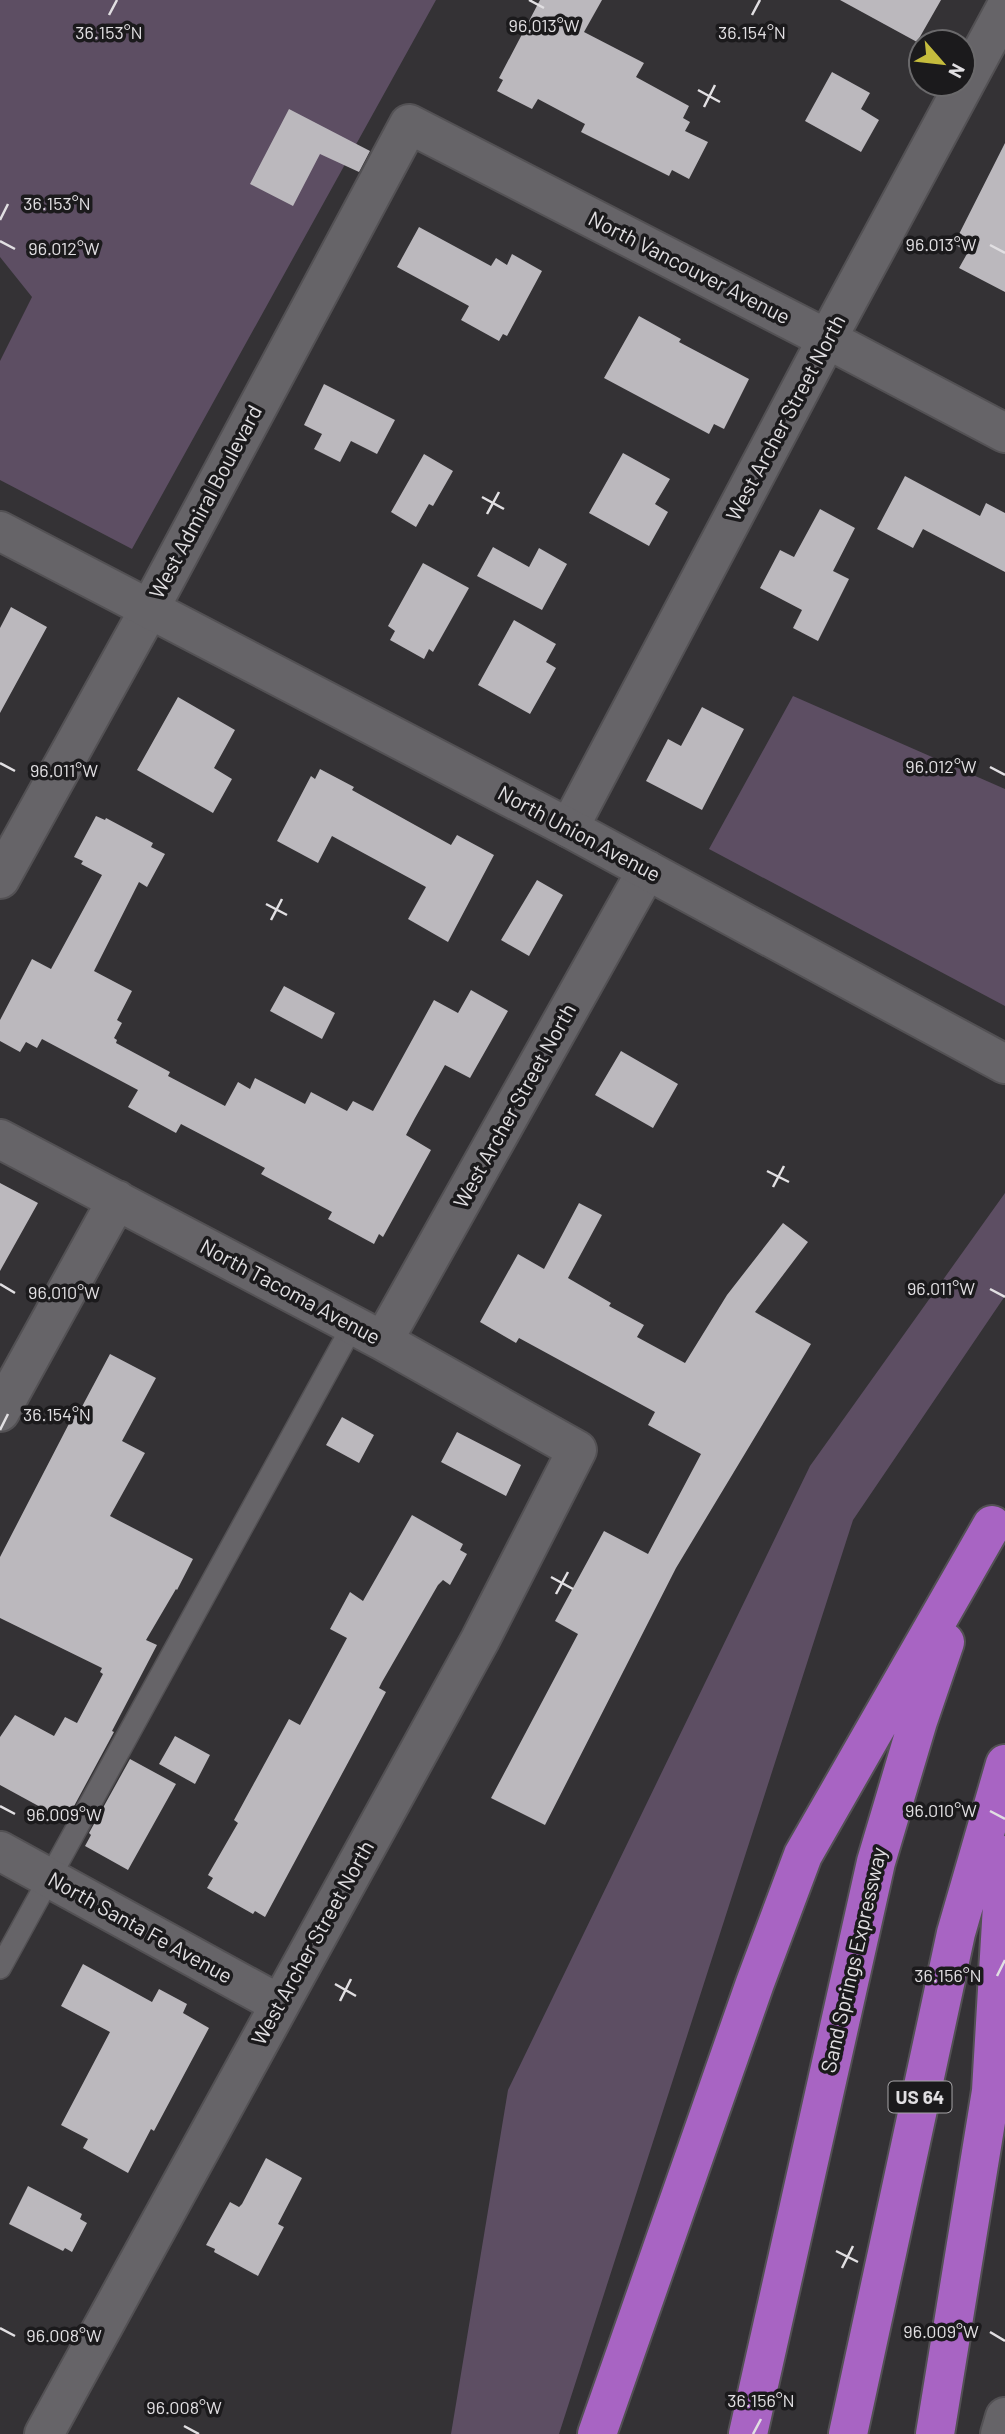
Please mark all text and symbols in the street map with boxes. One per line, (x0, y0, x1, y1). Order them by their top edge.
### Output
text: 96.013°W (509, 14, 580, 36)
text: 36.153°N (75, 21, 143, 43)
text: 36.154°N (718, 21, 786, 43)
north arrow (907, 28, 977, 98)
text: N (944, 60, 971, 82)
text: 36.153°N (23, 192, 91, 214)
street label: North Vancouver Avenue (585, 205, 795, 328)
text: 96.013°W (906, 233, 977, 255)
text: 96.012°W (28, 237, 100, 259)
street label: West Archer Street North (720, 310, 850, 525)
street label: West Admiral Boulevard (143, 400, 266, 602)
text: 96.012°W (905, 755, 977, 777)
text: 96.011°W (30, 759, 98, 781)
street label: North Union Avenue (494, 779, 665, 886)
street label: West Archer Street North (447, 999, 580, 1212)
street label: North Tacoma Avenue (196, 1233, 385, 1349)
text: 96.011°W (907, 1277, 975, 1299)
text: 96.010°W (28, 1281, 100, 1303)
text: 36.154°N (23, 1403, 91, 1425)
text: 96.010°W (905, 1799, 977, 1821)
text: 96.009°W (26, 1803, 102, 1825)
street label: West Archer Street North (245, 1836, 378, 2049)
street label: Sand Springs Expressway (814, 1844, 891, 2075)
street label: North Santa Fe Avenue (44, 1866, 237, 1988)
text: 36.156°N (914, 1964, 982, 1986)
road number: US 64 (888, 2082, 951, 2112)
text: 96.009°W (903, 2320, 979, 2342)
text: 96.008°W (26, 2324, 102, 2346)
text: 36.156°N (727, 2389, 795, 2411)
text: 96.008°W (146, 2396, 222, 2418)

